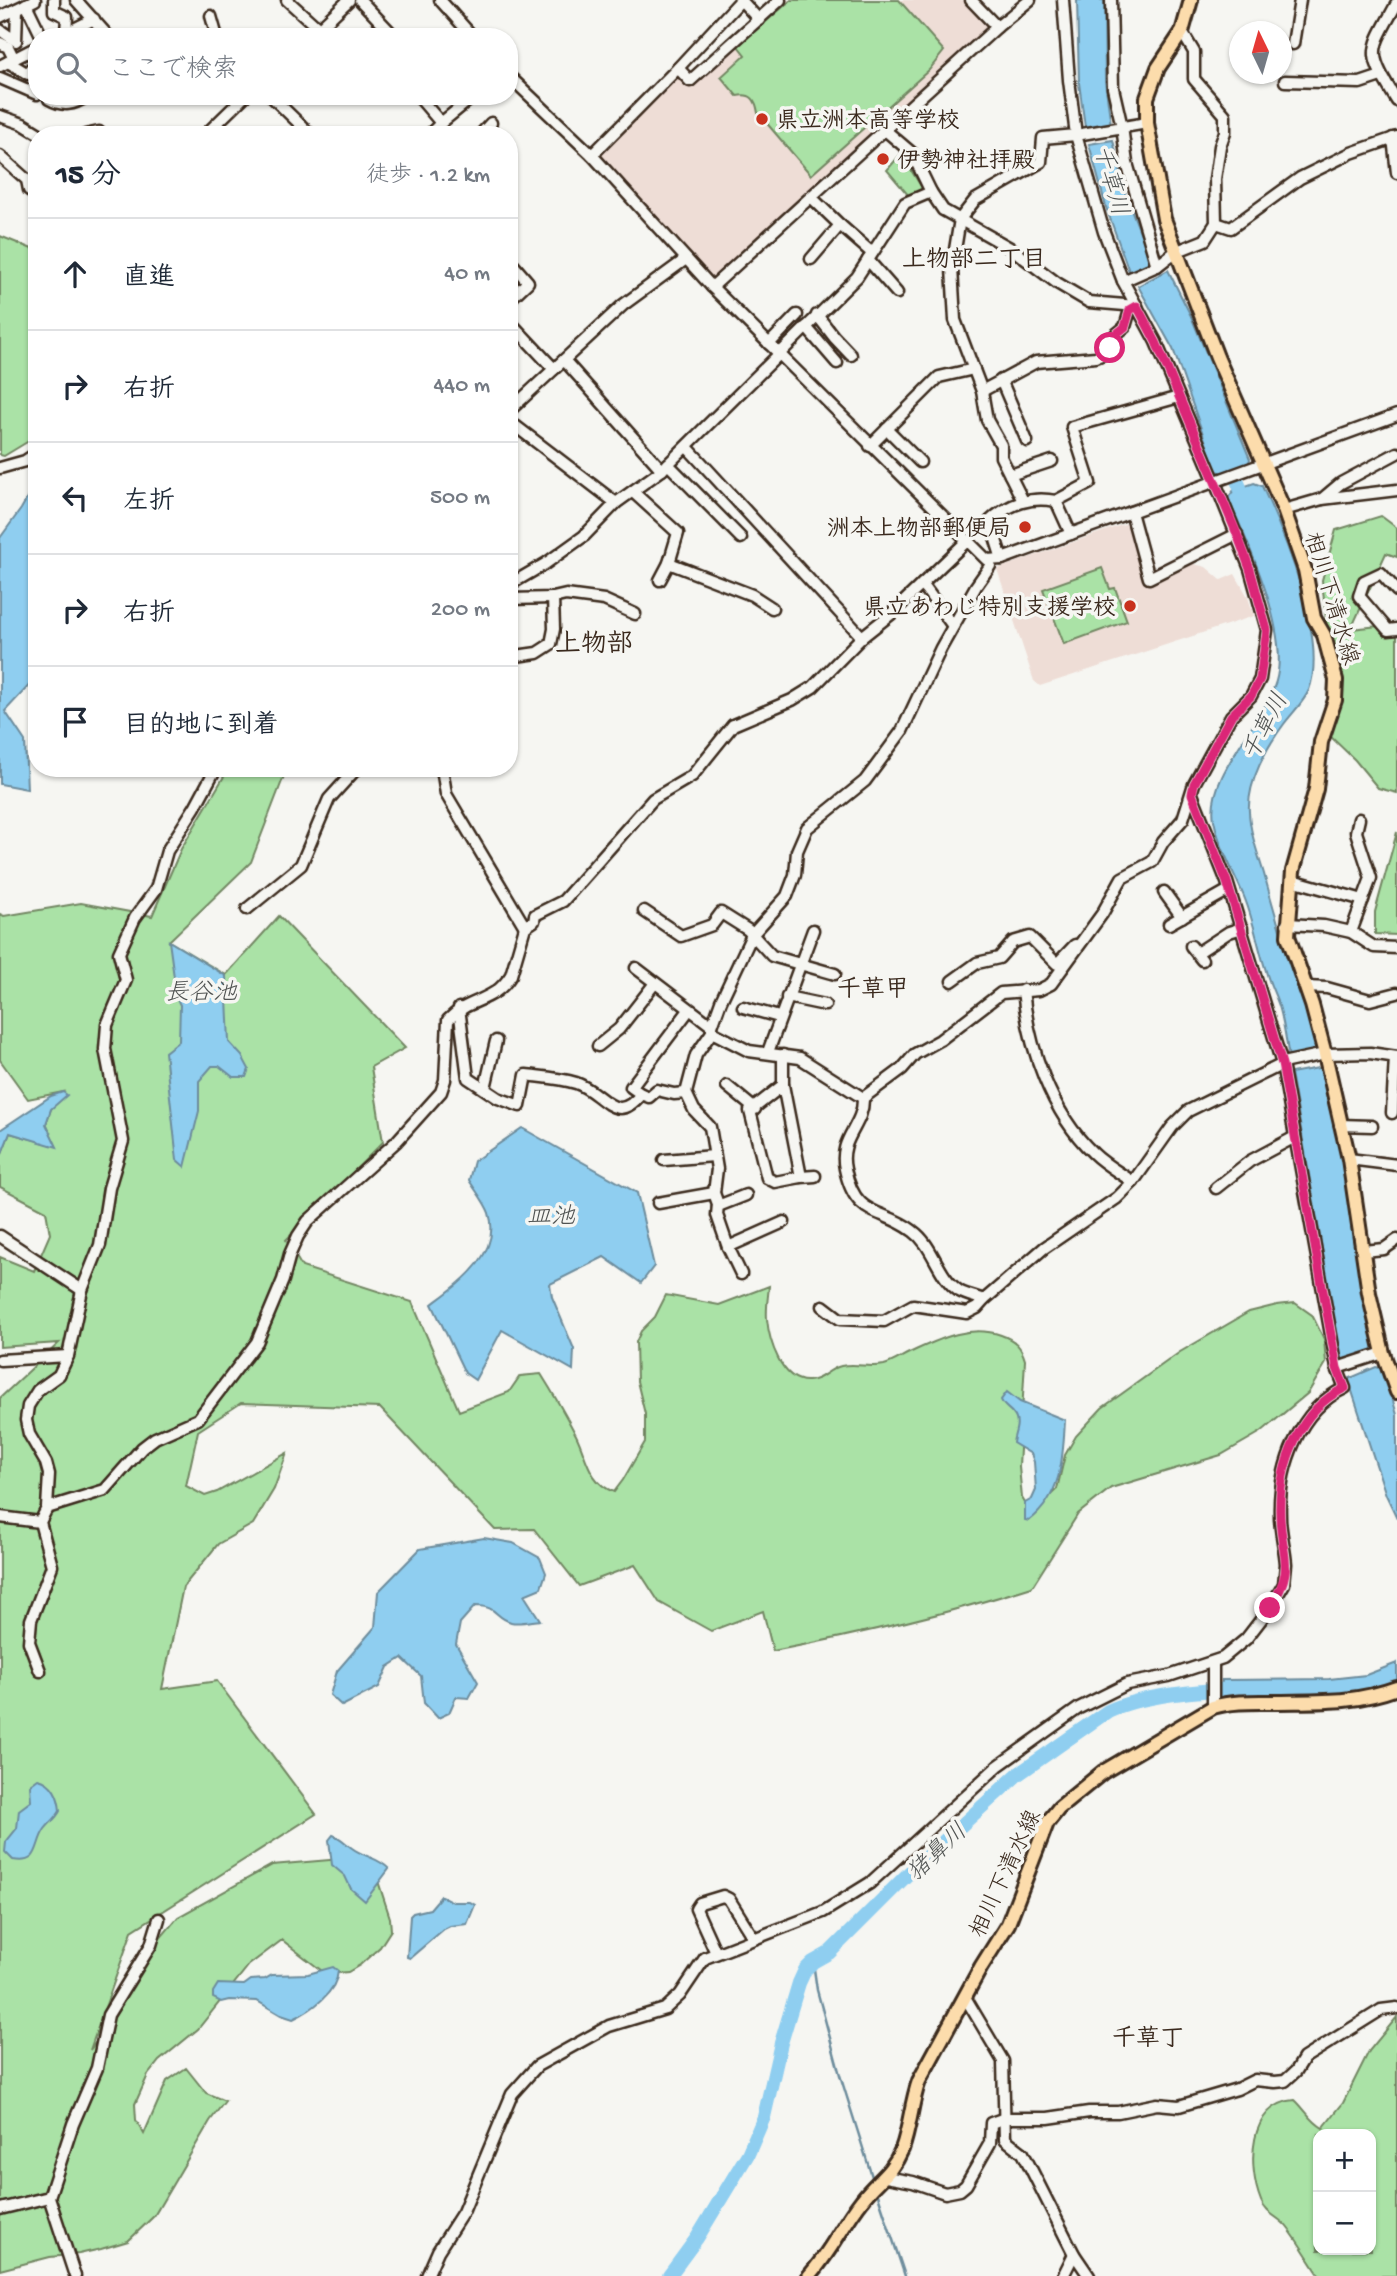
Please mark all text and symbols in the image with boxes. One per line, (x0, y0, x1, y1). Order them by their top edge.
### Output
north arrow (1229, 21, 1292, 84)
search box (28, 28, 518, 105)
icon: search (52, 48, 90, 86)
text: ここで検索 (108, 56, 238, 87)
place label: 県立洲本高等学校 (776, 107, 960, 136)
marker: 県立洲本高等学校 (754, 111, 770, 127)
water label: 千草川 (1085, 142, 1133, 220)
place label: 伊勢神社拝殿 (897, 148, 1035, 176)
marker: 伊勢神社拝殿 (875, 151, 891, 167)
text: 15 分 (56, 160, 121, 195)
text: 徒歩 · 1.2 km (366, 163, 490, 190)
district label: 上物部二丁目 (902, 247, 1046, 276)
icon: ahead (56, 255, 94, 293)
text: 40 m (444, 261, 490, 288)
text: 直進 (123, 264, 175, 295)
route start (1094, 332, 1125, 363)
icon: right (56, 367, 94, 405)
text: 440 m (433, 373, 490, 400)
text: 右折 (123, 376, 175, 407)
icon: left (56, 479, 94, 517)
text: 500 m (430, 485, 490, 512)
text: 左折 (123, 488, 175, 519)
place label: 洲本上物部郵便局 (827, 515, 1011, 544)
marker: 洲本上物部郵便局 (1017, 519, 1033, 535)
street label: 相川下清水線 (1297, 529, 1364, 669)
icon: right (56, 591, 94, 629)
place label: 県立あわじ特別支援学校 (863, 594, 1116, 623)
text: 200 m (431, 597, 490, 624)
marker: 県立あわじ特別支援学校 (1122, 598, 1138, 614)
text: 右折 (123, 600, 175, 631)
district label: 上物部 (555, 630, 633, 662)
water label: 千草川 (1237, 688, 1296, 766)
icon: arrive (56, 703, 94, 741)
text: 目的地に到着 (123, 712, 279, 743)
district label: 千草甲 (837, 976, 909, 1006)
water label: 長谷池 (165, 980, 238, 1009)
water label: 皿池 (527, 1204, 576, 1233)
route end (1254, 1592, 1285, 1623)
street label: 相川下清水線 (965, 1806, 1049, 1943)
water label: 猪鼻川 (901, 1818, 975, 1889)
district label: 千草丁 (1112, 2025, 1184, 2055)
map controls (1313, 2129, 1376, 2255)
button: + (1313, 2129, 1376, 2192)
button: − (1313, 2192, 1376, 2255)

